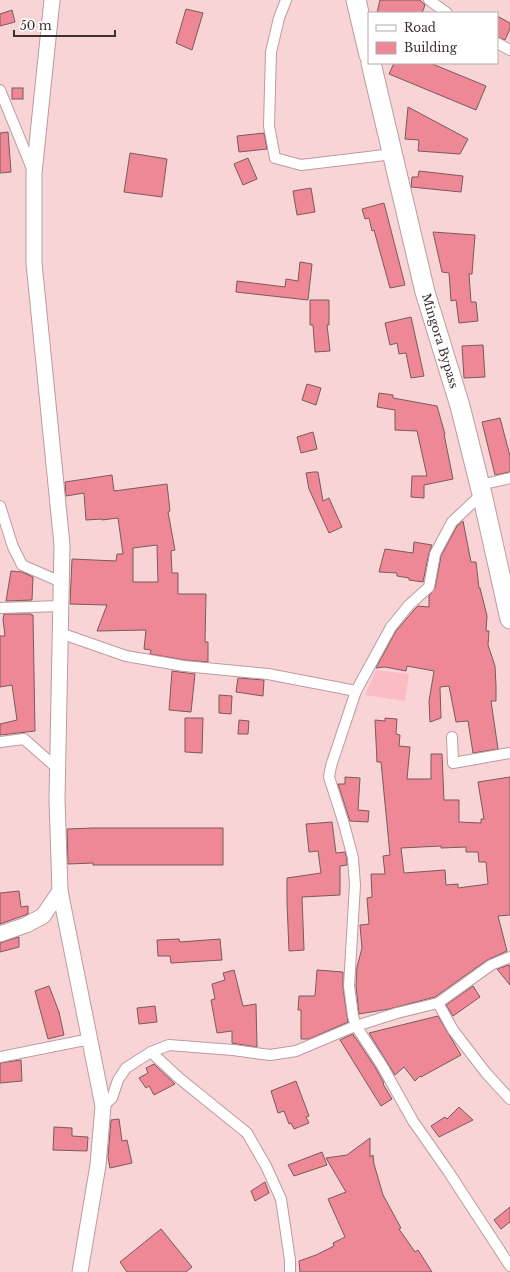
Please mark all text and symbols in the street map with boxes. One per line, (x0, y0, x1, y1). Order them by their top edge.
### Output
scale bar (14, 12, 115, 38)
legend (368, 12, 498, 64)
text: 50 m (20, 18, 52, 33)
text: Road (404, 20, 436, 35)
text: Building (404, 40, 458, 55)
street label: Mingora Bypass (419, 292, 462, 390)

